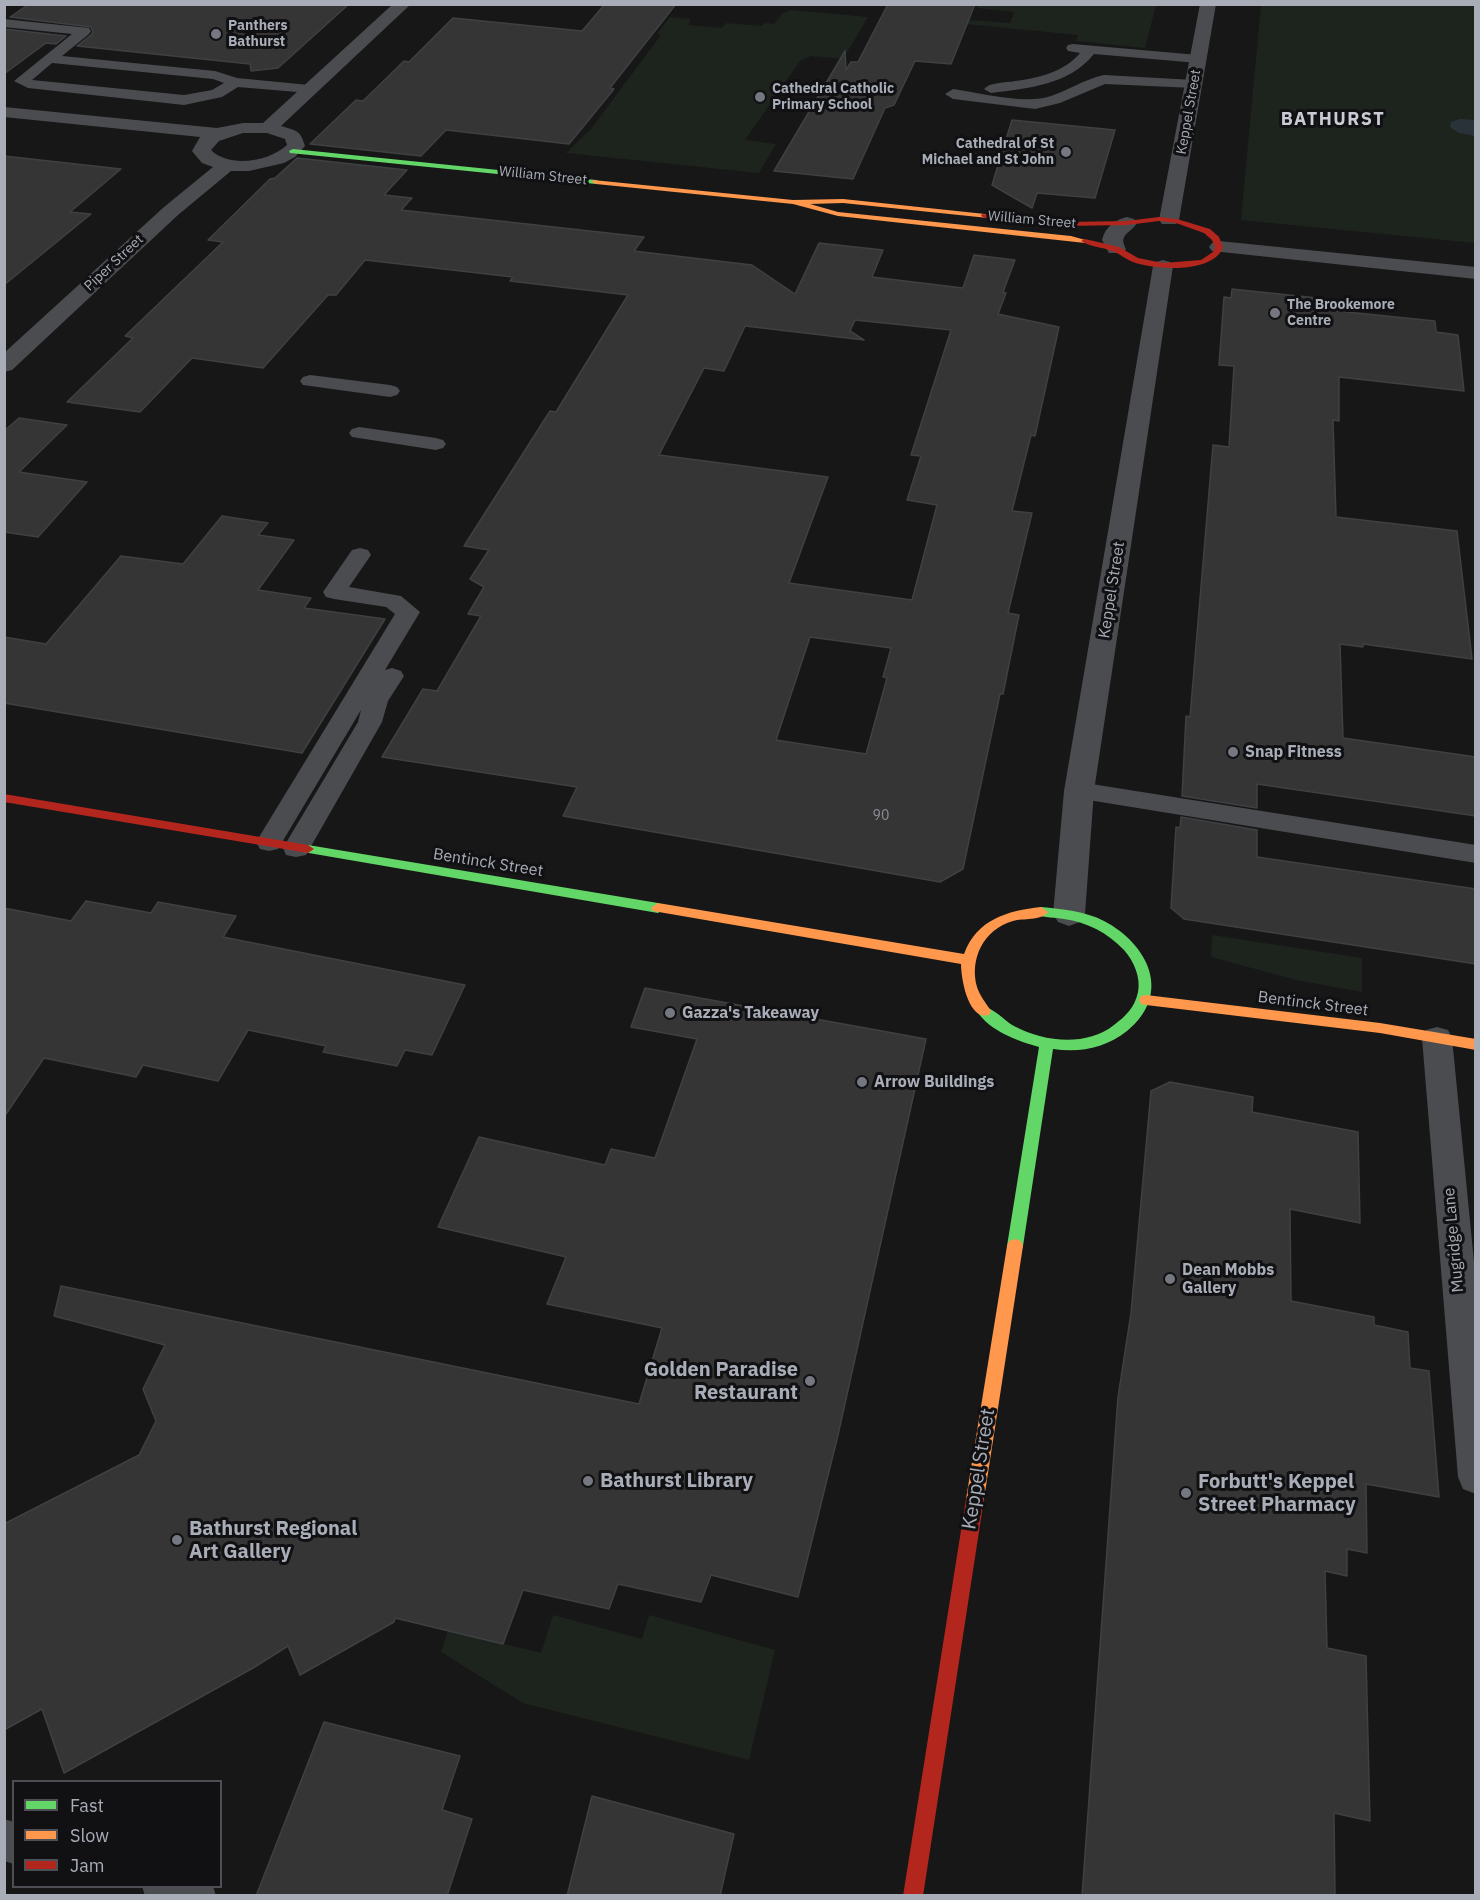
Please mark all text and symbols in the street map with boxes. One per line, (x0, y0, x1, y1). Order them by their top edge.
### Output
place label: Panthers Bathurst (228, 18, 288, 50)
marker: Panthers Bathurst (209, 27, 223, 41)
street label: Keppel Street (1173, 68, 1205, 156)
place label: Cathedral Catholic Primary School (772, 81, 894, 114)
marker: Cathedral Catholic Primary School (753, 90, 767, 104)
district label: BATHURST (1281, 109, 1385, 131)
place label: Cathedral of St Michael and St John (922, 136, 1054, 168)
marker: Cathedral of St Michael and St John (1059, 145, 1073, 159)
street label: William Street (498, 163, 588, 189)
street label: William Street (987, 208, 1077, 232)
street label: Piper Street (81, 231, 147, 295)
place label: The Brookemore Centre (1287, 297, 1395, 330)
marker: The Brookemore Centre (1268, 306, 1282, 320)
street label: Keppel Street (1095, 540, 1129, 640)
place label: Snap Fitness (1245, 742, 1342, 762)
marker: Snap Fitness (1226, 745, 1240, 759)
house number: 90 (873, 808, 889, 824)
street label: Bentinck Street (432, 845, 544, 881)
street label: Bentinck Street (1257, 988, 1369, 1020)
place label: Gazza's Takeaway (682, 1003, 819, 1023)
marker: Gazza's Takeaway (663, 1006, 677, 1020)
place label: Arrow Buildings (874, 1072, 994, 1092)
marker: Arrow Buildings (855, 1075, 869, 1089)
street label: Mugridge Lane (1440, 1187, 1468, 1293)
place label: Dean Mobbs Gallery (1182, 1260, 1274, 1298)
marker: Dean Mobbs Gallery (1163, 1272, 1177, 1286)
place label: Golden Paradise Restaurant (644, 1358, 798, 1405)
marker: Golden Paradise Restaurant (803, 1374, 817, 1388)
street label: Keppel Street (958, 1407, 1000, 1531)
place label: Bathurst Library (600, 1469, 753, 1493)
place label: Forbutt's Keppel Street Pharmacy (1198, 1470, 1356, 1517)
marker: Bathurst Library (581, 1474, 595, 1488)
marker: Forbutt's Keppel Street Pharmacy (1179, 1486, 1193, 1500)
place label: Bathurst Regional Art Gallery (189, 1517, 357, 1564)
marker: Bathurst Regional Art Gallery (170, 1533, 184, 1547)
legend (12, 1780, 222, 1888)
text: Fast (70, 1794, 104, 1817)
text: Slow (70, 1824, 109, 1847)
text: Jam (70, 1854, 105, 1877)

